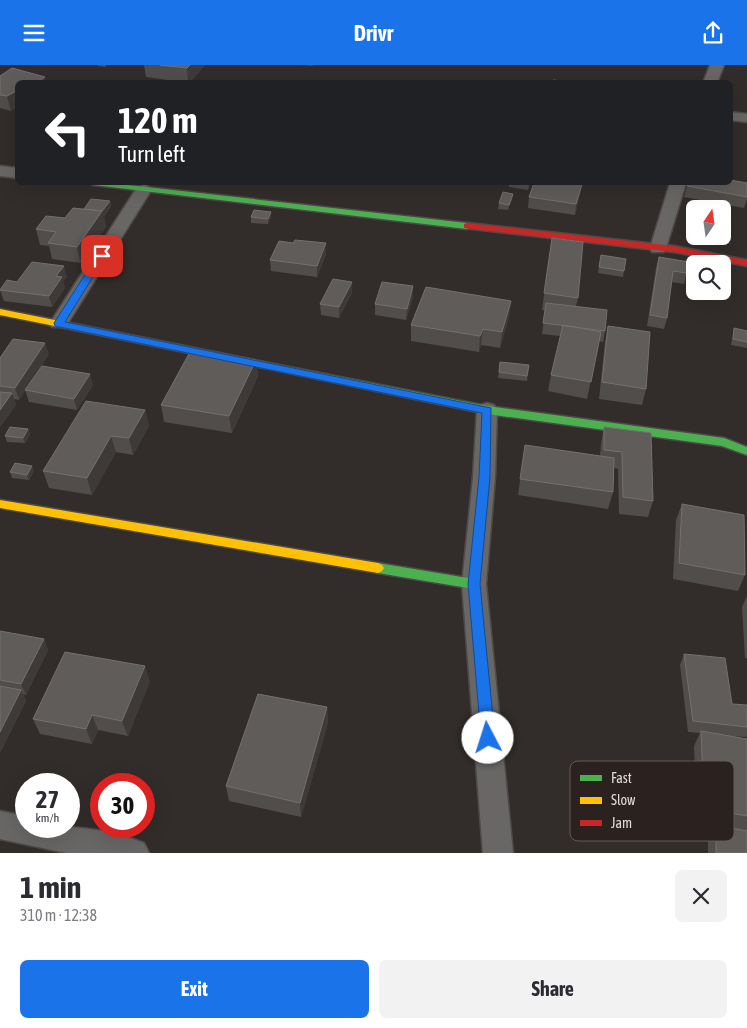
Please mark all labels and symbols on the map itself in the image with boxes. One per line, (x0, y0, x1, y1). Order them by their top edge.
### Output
north arrow (686, 200, 731, 245)
pin (81, 235, 123, 277)
position arrow (461, 711, 513, 763)
legend (570, 761, 734, 841)
text: Fast (611, 770, 632, 786)
speed limit sign: 30 (90, 773, 155, 838)
text: Slow (611, 792, 636, 808)
text: Jam (611, 815, 632, 831)

